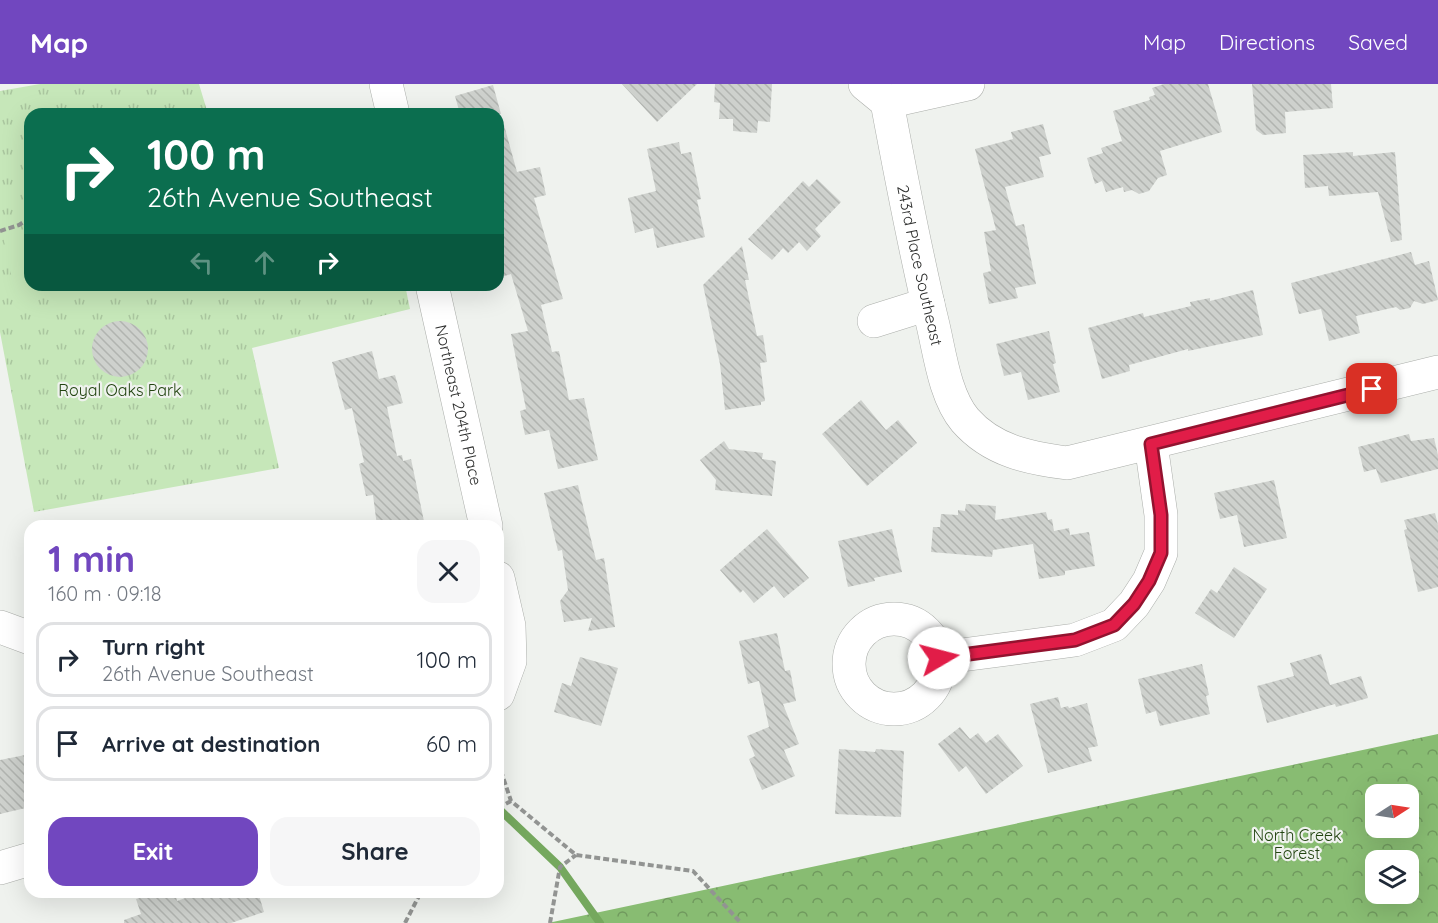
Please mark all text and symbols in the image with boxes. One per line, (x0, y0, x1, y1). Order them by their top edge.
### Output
text: Map (30, 25, 88, 60)
text: Map (1143, 29, 1186, 55)
text: Directions (1219, 29, 1315, 55)
text: Saved (1348, 29, 1408, 55)
text: 100 m (147, 128, 265, 181)
icon: right (48, 132, 126, 210)
text: 26th Avenue Southeast (147, 180, 433, 214)
street label: 243rd Place Southeast (893, 183, 947, 347)
icon: left (185, 246, 218, 279)
icon: ahead (248, 246, 281, 279)
icon: right (311, 246, 344, 279)
street label: Northeast 204th Place (431, 323, 487, 487)
pin (1346, 363, 1397, 414)
icon: arrive (1355, 372, 1388, 405)
park label: Royal Oaks Park (58, 380, 182, 400)
text: 1 min (48, 536, 135, 581)
button: close (417, 540, 480, 603)
text: 160 m · 09:18 (48, 581, 162, 606)
position arrow (907, 626, 971, 690)
text: Turn right (102, 633, 206, 661)
icon: right (51, 643, 84, 676)
text: 100 m (417, 646, 477, 674)
text: 26th Avenue Southeast (102, 661, 314, 686)
icon: arrive (51, 727, 84, 760)
text: Arrive at destination (102, 730, 320, 758)
text: 60 m (426, 730, 477, 758)
north arrow (1365, 784, 1419, 838)
map controls (1365, 784, 1419, 904)
button: Exit (48, 817, 258, 886)
button: Share (270, 817, 480, 886)
park label: North Creek Forest (1252, 825, 1342, 863)
button: layers (1365, 850, 1419, 904)

